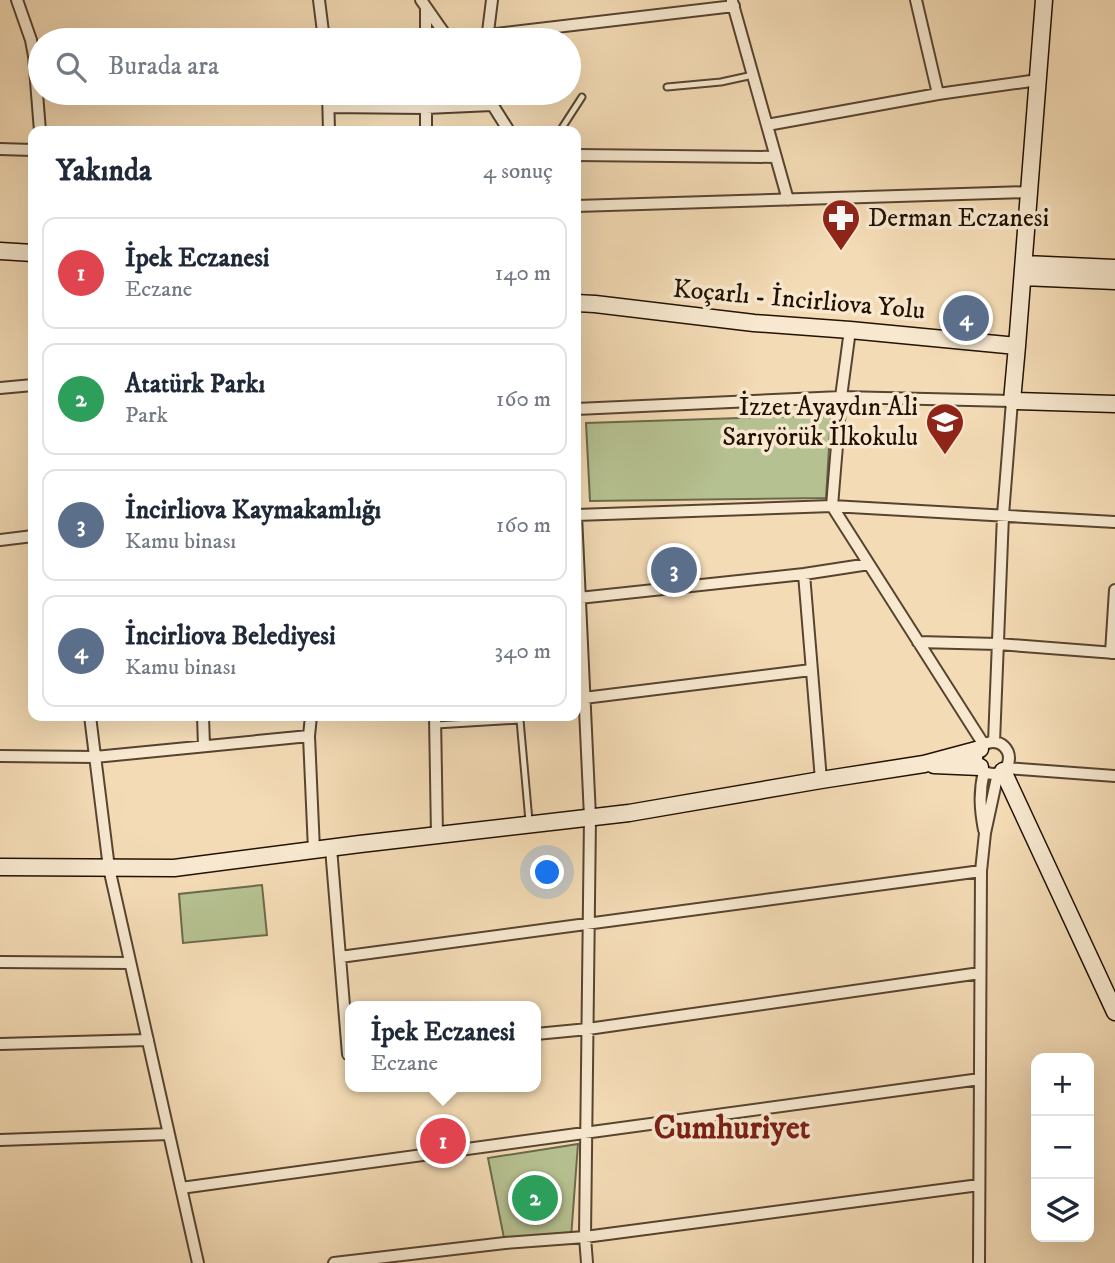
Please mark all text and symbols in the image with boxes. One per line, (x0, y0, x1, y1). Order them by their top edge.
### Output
search box (28, 28, 581, 105)
icon: search (52, 48, 90, 86)
text: Burada ara (108, 50, 219, 83)
text: Yakında (56, 153, 152, 190)
text: 4 sonuç (483, 157, 553, 186)
pharmacy icon: Derman Eczanesi (820, 197, 862, 252)
place label: Derman Eczanesi (868, 202, 1049, 235)
text: İpek Eczanesi (125, 242, 270, 275)
text: 1 (77, 259, 85, 288)
text: 140 m (495, 259, 551, 288)
street label: Koçarlı - İncirliova Yolu (672, 272, 927, 327)
text: Eczane (125, 275, 192, 304)
pin: 4 (943, 292, 989, 344)
text: Atatürk Parkı (125, 368, 265, 401)
text: 2 (75, 385, 87, 414)
text: 160 m (496, 385, 551, 414)
place label: İzzet Ayaydın Ali Sarıyörük İlkokulu (722, 390, 918, 454)
text: Park (125, 401, 168, 430)
school or university icon: İzzet Ayaydın Ali Sarıyörük İlkokulu (924, 401, 966, 456)
text: İncirliova Kaymakamlığı (125, 494, 381, 527)
text: 3 (77, 511, 85, 540)
text: 160 m (496, 511, 551, 540)
text: Kamu binası (125, 527, 236, 556)
pin: 3 (651, 544, 697, 596)
text: İncirliova Belediyesi (125, 620, 336, 653)
text: 4 (74, 637, 88, 666)
text: 340 m (495, 637, 551, 666)
text: Kamu binası (125, 653, 236, 682)
your location (530, 855, 564, 889)
popup (345, 1001, 541, 1092)
text: İpek Eczanesi (371, 1016, 515, 1049)
text: Eczane (371, 1049, 438, 1078)
map controls (1031, 1053, 1094, 1242)
button: + (1031, 1053, 1094, 1116)
district label: Cumhuriyet (654, 1108, 811, 1149)
pin: 1 (420, 1115, 466, 1167)
button: − (1031, 1116, 1094, 1179)
pin: 2 (512, 1172, 558, 1224)
button: layers (1031, 1179, 1094, 1242)

